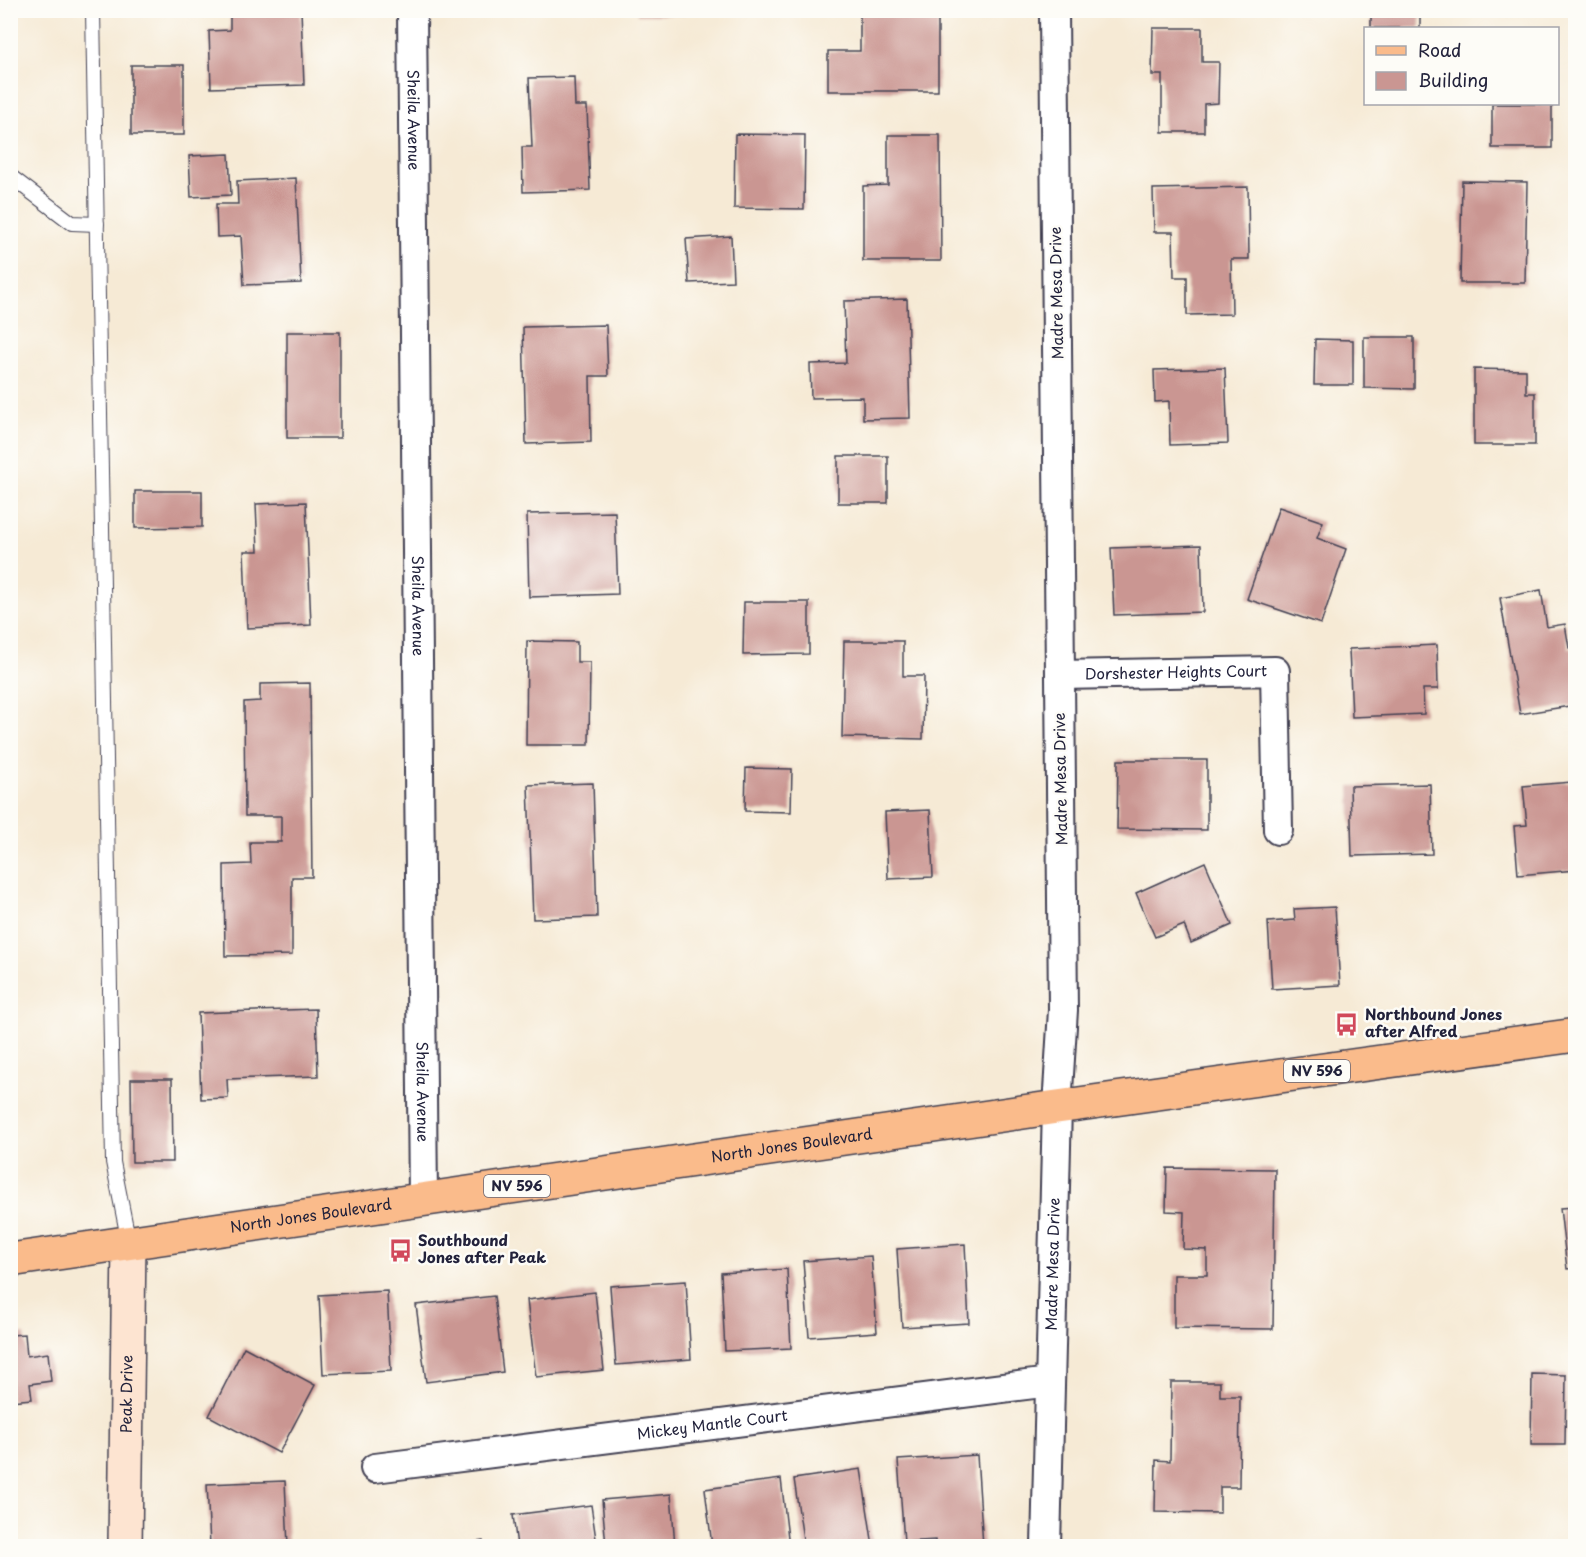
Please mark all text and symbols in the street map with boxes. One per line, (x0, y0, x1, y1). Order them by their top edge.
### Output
legend (1364, 27, 1559, 105)
text: Road (1418, 36, 1462, 63)
text: Building (1418, 66, 1488, 93)
street label: Sheila Avenue (403, 70, 426, 170)
street label: Madre Mesa Drive (1043, 226, 1068, 360)
street label: Sheila Avenue (407, 556, 431, 656)
street label: Dorshester Heights Court (1085, 658, 1267, 685)
street label: Madre Mesa Drive (1047, 712, 1072, 846)
place label: Northbound Jones after Alfred (1365, 1002, 1502, 1042)
bus stop icon: Northbound Jones after Alfred (1334, 1011, 1360, 1037)
street label: Sheila Avenue (412, 1042, 435, 1142)
road number: NV 596 (1284, 1060, 1350, 1082)
street label: North Jones Boulevard (709, 1121, 874, 1167)
road number: NV 596 (484, 1175, 550, 1197)
street label: North Jones Boulevard (228, 1191, 393, 1238)
street label: Madre Mesa Drive (1038, 1197, 1065, 1331)
place label: Southbound Jones after Peak (418, 1228, 546, 1268)
bus stop icon: Southbound Jones after Peak (387, 1237, 413, 1263)
street label: Peak Drive (113, 1355, 138, 1433)
street label: Mickey Mantle Court (636, 1403, 789, 1445)

